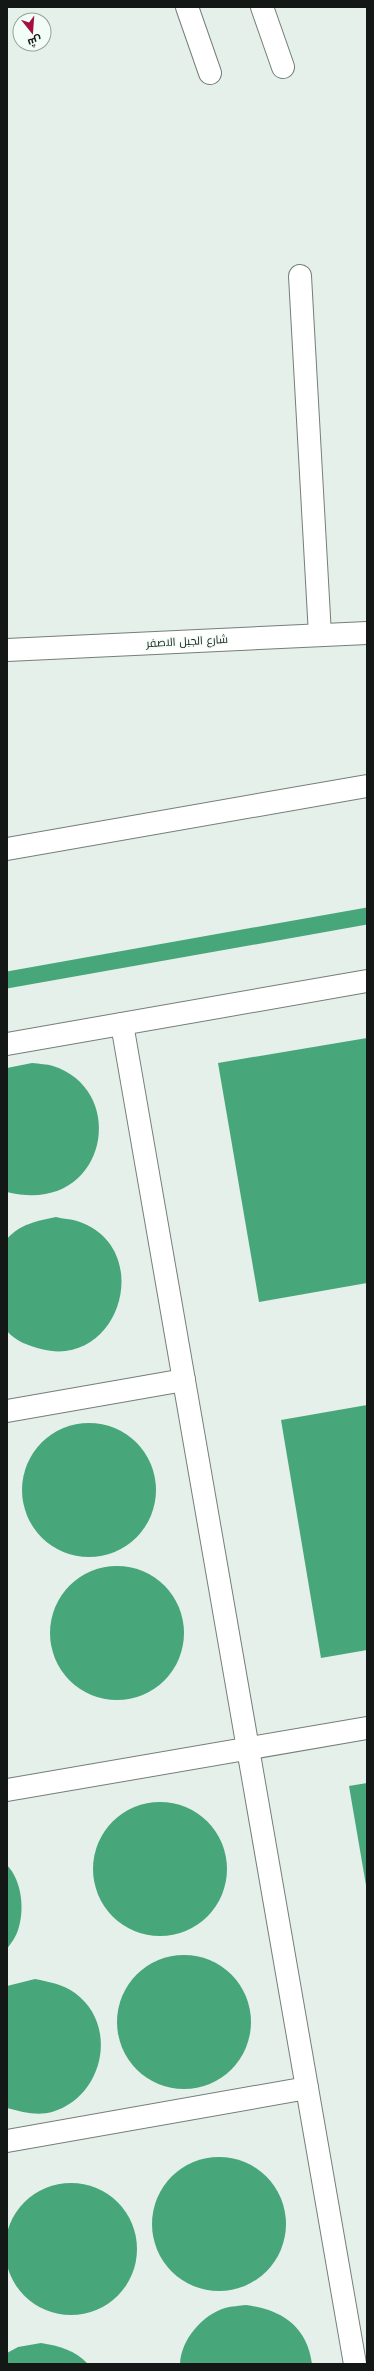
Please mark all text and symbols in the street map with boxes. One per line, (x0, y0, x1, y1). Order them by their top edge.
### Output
north arrow (12, 12, 52, 52)
text: ش (26, 33, 43, 49)
street label: شارع الجبل الاصفر (145, 633, 228, 651)

